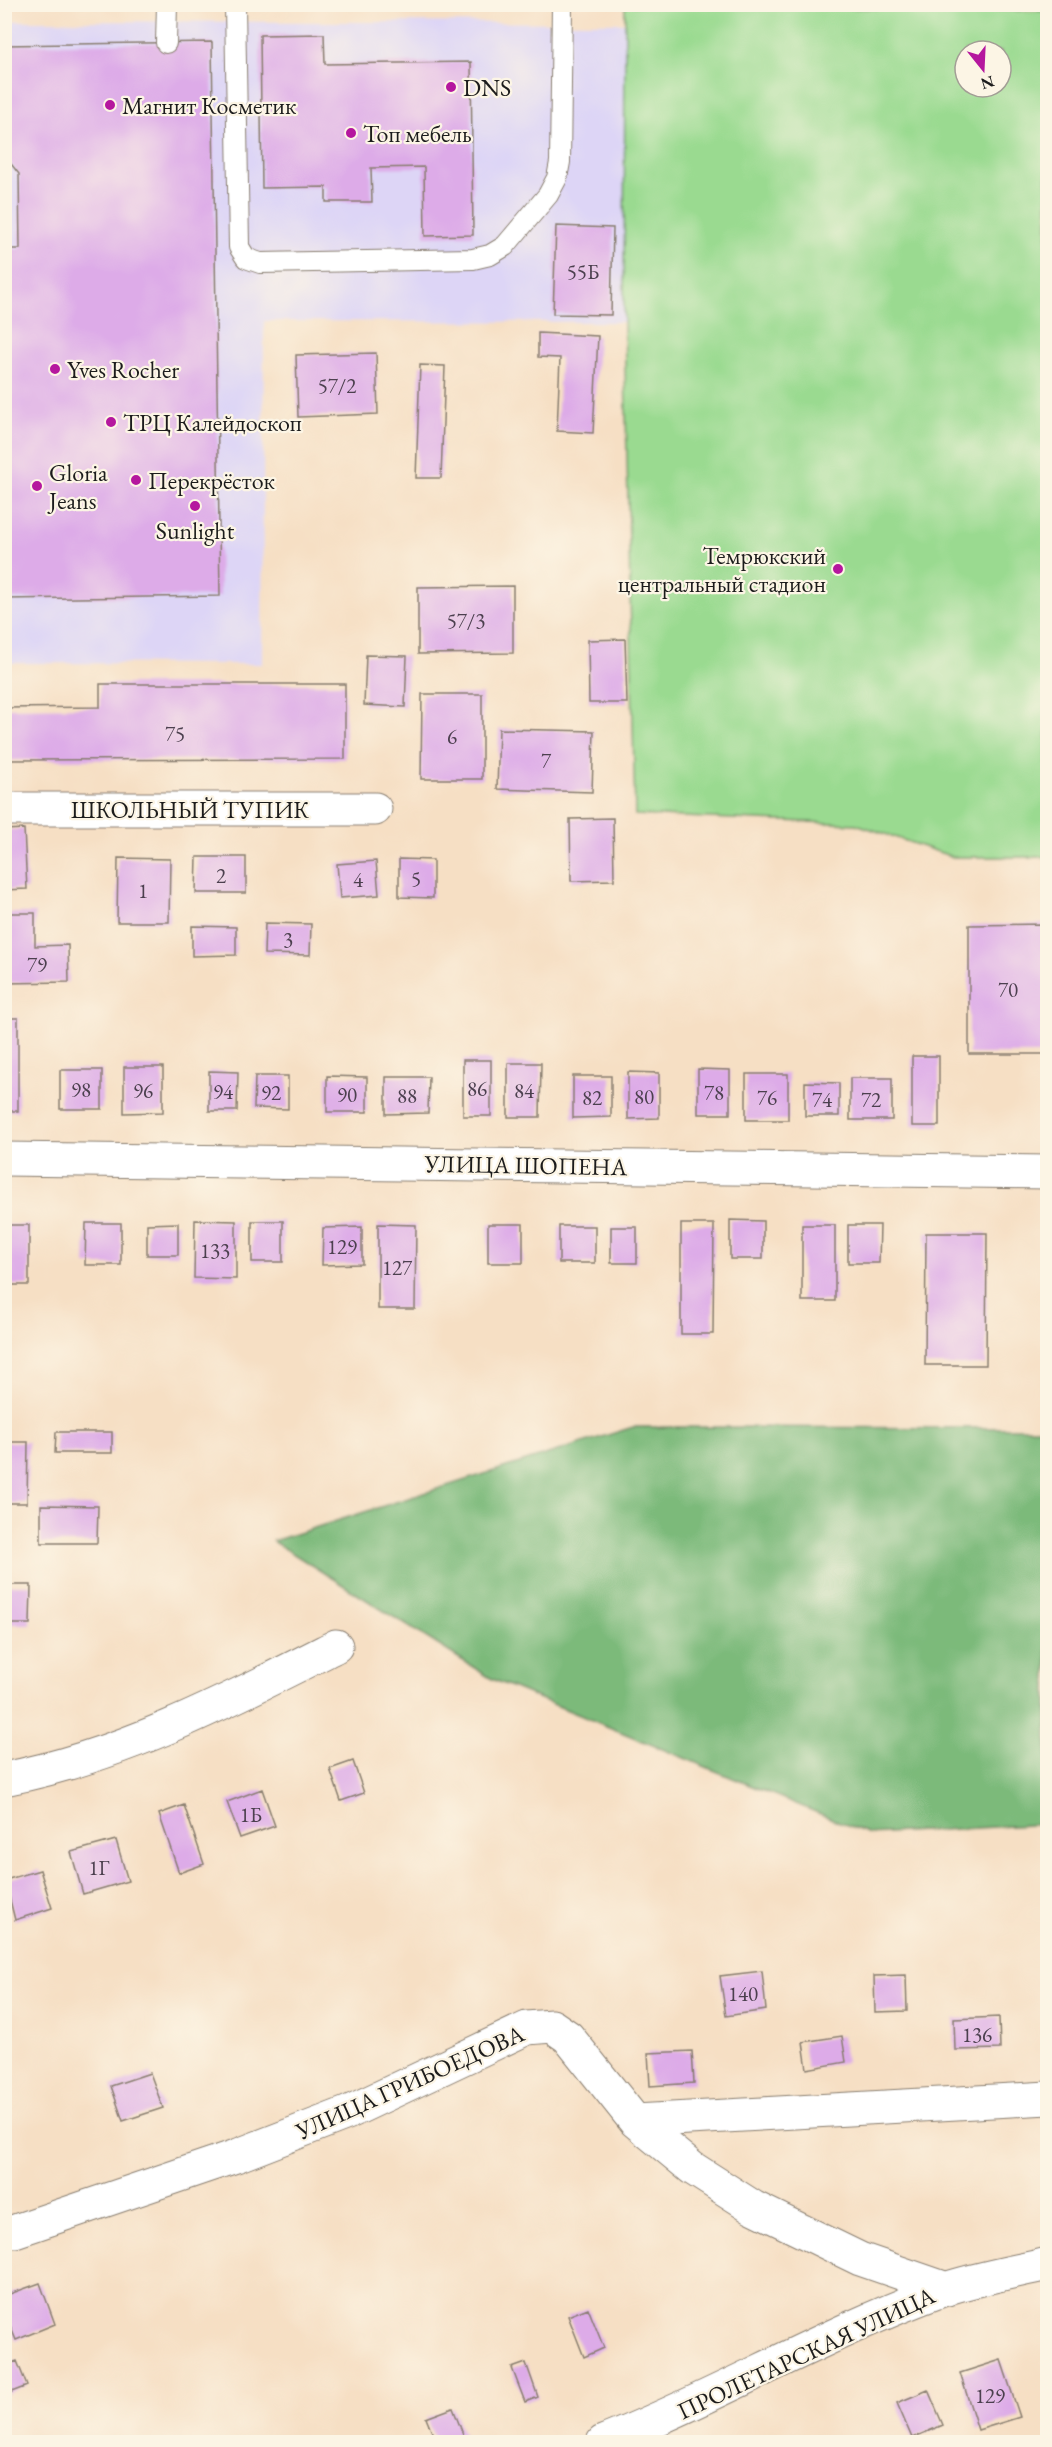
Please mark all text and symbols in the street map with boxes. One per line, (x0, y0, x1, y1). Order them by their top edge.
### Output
north arrow (953, 39, 1013, 99)
text: N (978, 71, 997, 95)
place label: DNS (463, 72, 511, 103)
marker: DNS (444, 80, 458, 94)
place label: Магнит Косметик (122, 90, 297, 121)
marker: Магнит Косметик (103, 98, 117, 112)
place label: Топ мебель (363, 118, 472, 149)
marker: Топ мебель (344, 126, 358, 140)
house number: 55Б (567, 258, 599, 285)
place label: Yves Rocher (67, 354, 179, 385)
marker: Yves Rocher (48, 362, 62, 376)
house number: 57/2 (318, 372, 356, 399)
place label: ТРЦ Калейдоскоп (123, 407, 302, 438)
marker: ТРЦ Калейдоскоп (104, 415, 118, 429)
place label: Gloria Jeans (47, 457, 108, 516)
place label: Перекрёсток (148, 465, 276, 496)
marker: Перекрёсток (129, 473, 143, 487)
marker: Gloria Jeans (30, 479, 44, 493)
marker: Sunlight (188, 499, 202, 513)
place label: Sunlight (156, 515, 235, 546)
place label: Темрюкский центральный стадион (618, 540, 826, 599)
marker: Темрюкский центральный стадион (831, 562, 845, 576)
house number: 57/3 (447, 607, 485, 634)
house number: 75 (165, 720, 185, 747)
house number: 6 (447, 723, 457, 750)
house number: 7 (541, 747, 552, 774)
street label: ШКОЛЬНЫЙ ТУПИК (71, 794, 309, 825)
house number: 2 (216, 862, 226, 889)
house number: 5 (411, 865, 421, 892)
house number: 4 (353, 866, 364, 893)
house number: 1 (138, 877, 148, 904)
house number: 3 (283, 926, 293, 953)
house number: 79 (27, 951, 47, 978)
house number: 70 (998, 976, 1018, 1003)
house number: 86 (467, 1075, 487, 1102)
house number: 98 (71, 1076, 91, 1103)
house number: 96 (133, 1077, 153, 1104)
house number: 84 (514, 1077, 535, 1104)
house number: 94 (213, 1078, 234, 1105)
house number: 92 (261, 1079, 281, 1106)
house number: 78 (704, 1079, 724, 1106)
house number: 90 (337, 1081, 357, 1108)
house number: 88 (397, 1082, 417, 1109)
house number: 80 (634, 1083, 654, 1110)
house number: 82 (582, 1084, 602, 1111)
house number: 76 (757, 1084, 777, 1111)
house number: 74 (812, 1086, 833, 1113)
house number: 72 (861, 1086, 881, 1113)
street label: УЛИЦА ШОПЕНА (423, 1148, 628, 1182)
house number: 129 (327, 1233, 357, 1260)
house number: 133 (200, 1237, 230, 1264)
house number: 127 (382, 1254, 413, 1281)
house number: 1Б (240, 1801, 262, 1828)
house number: 1Г (89, 1854, 110, 1881)
house number: 140 (728, 1980, 758, 2007)
street label: УЛИЦА ГРИБОЕДОВА (290, 2017, 529, 2147)
house number: 136 (962, 2021, 992, 2048)
street label: ПРОЛЕТАРСКАЯ УЛИЦА (672, 2279, 940, 2426)
house number: 129 (975, 2382, 1005, 2409)

